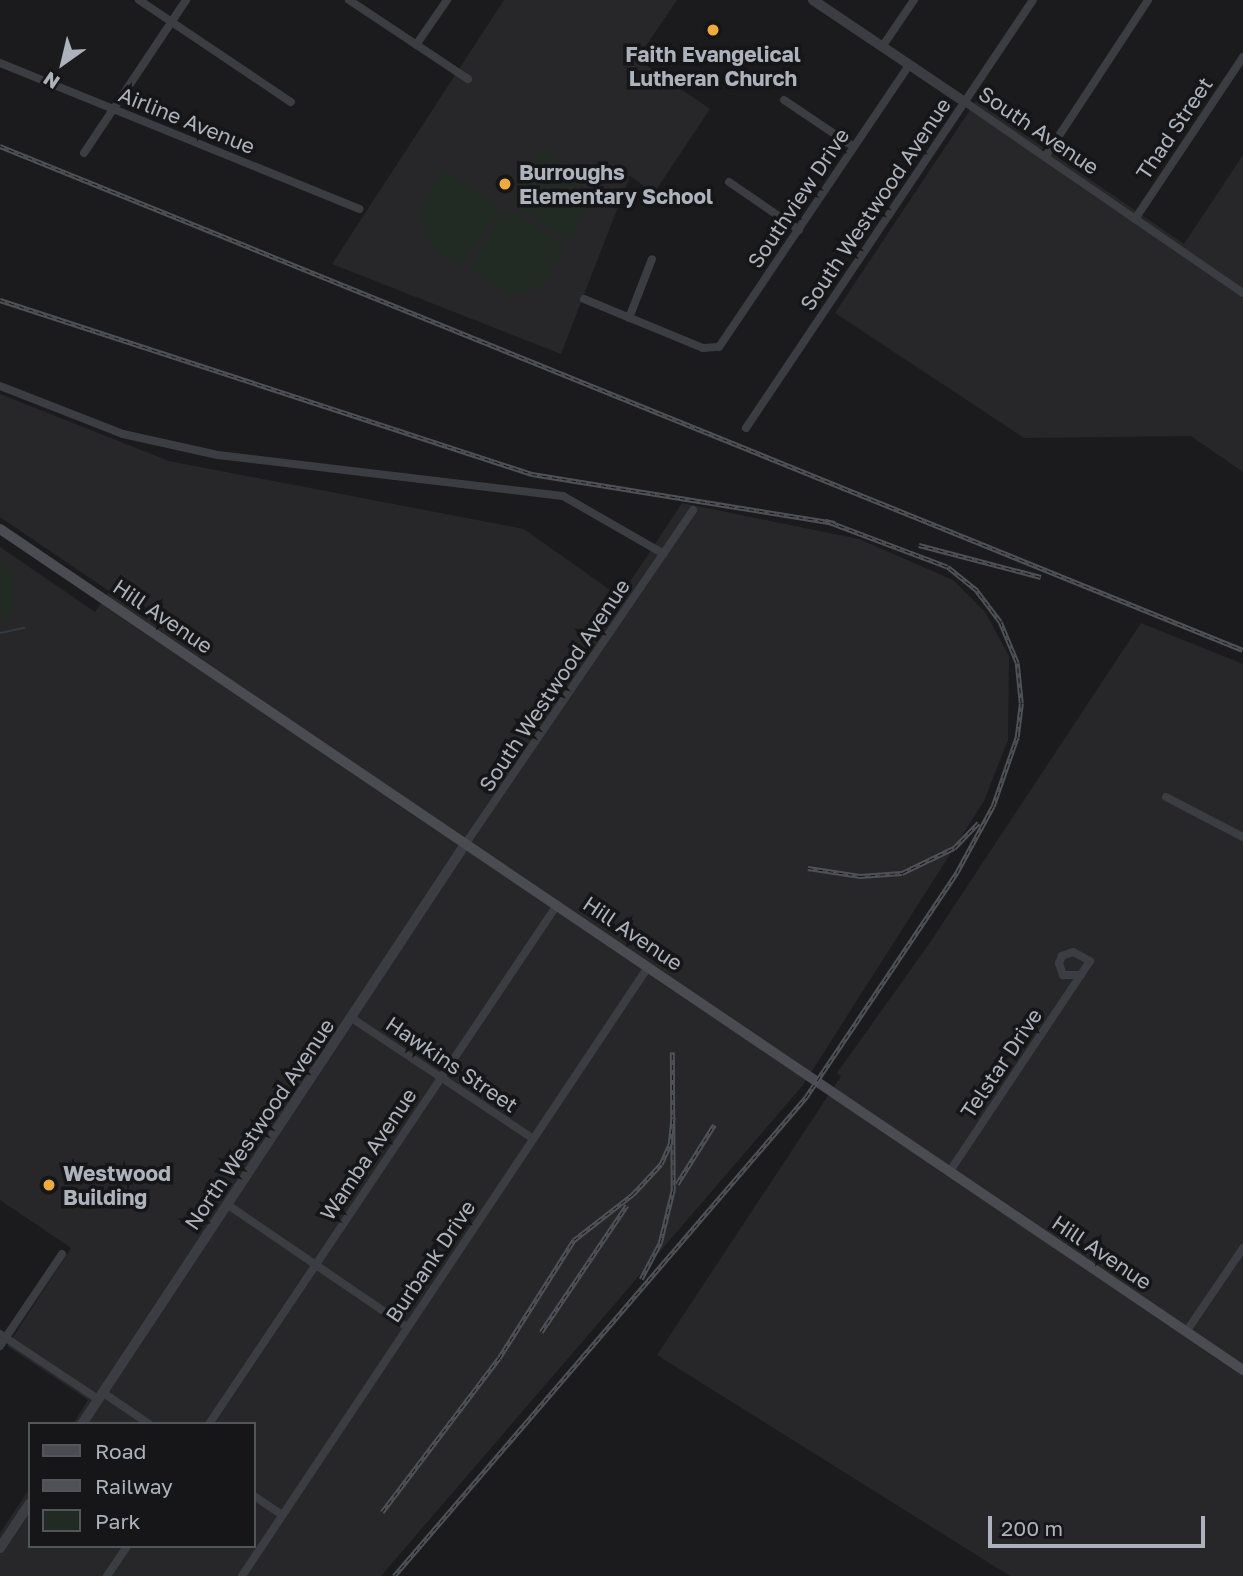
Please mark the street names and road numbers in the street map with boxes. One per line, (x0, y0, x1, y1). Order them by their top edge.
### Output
street label: Thad Street (1131, 72, 1217, 184)
street label: Airline Avenue (115, 81, 259, 159)
street label: South Avenue (974, 81, 1104, 179)
street label: South Westwood Avenue (794, 93, 956, 315)
street label: Southview Drive (742, 123, 854, 273)
street label: Hill Avenue (109, 574, 217, 658)
street label: South Westwood Avenue (473, 574, 635, 796)
street label: Hill Avenue (579, 891, 687, 975)
street label: Telstar Drive (955, 1003, 1047, 1123)
street label: Hawkins Street (381, 1011, 523, 1117)
street label: North Westwood Avenue (179, 1014, 339, 1234)
street label: Wamba Avenue (315, 1083, 421, 1225)
street label: Burbank Drive (380, 1195, 480, 1327)
street label: Hill Avenue (1048, 1210, 1156, 1294)

